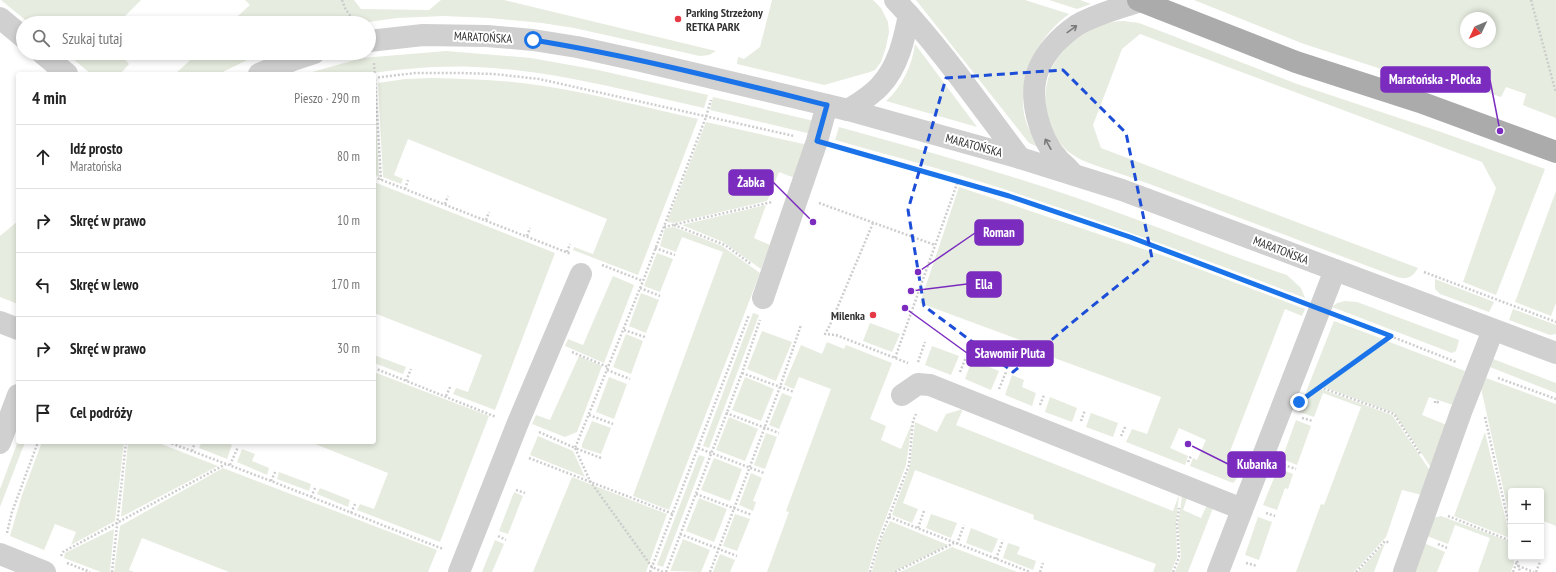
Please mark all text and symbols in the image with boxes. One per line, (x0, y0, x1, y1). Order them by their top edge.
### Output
place label: Parking Strzeżony RETKA PARK (686, 5, 763, 34)
north arrow (1460, 12, 1496, 48)
marker: Parking Strzeżony RETKA PARK (673, 14, 683, 24)
search box (16, 16, 376, 60)
one-way arrow (1066, 25, 1077, 33)
icon: search (30, 27, 52, 49)
street label: MARATOŃSKA (454, 28, 513, 46)
text: Szukaj tutaj (62, 29, 123, 48)
route start (524, 31, 542, 49)
callout: Maratońska - Plocka (1381, 67, 1490, 92)
text: Maratońska - Plocka (1389, 71, 1481, 88)
text: 4 min (32, 87, 66, 109)
text: Pieszo · 290 m (294, 90, 360, 107)
street label: MARATOŃSKA (944, 130, 1004, 160)
one-way arrow (1044, 138, 1051, 150)
text: Idź prosto (70, 139, 123, 158)
icon: ahead (32, 146, 54, 168)
text: 80 m (337, 148, 360, 165)
text: Maratońska (70, 158, 122, 175)
callout: Żabka (729, 170, 773, 195)
text: Żabka (737, 174, 765, 191)
icon: right (32, 210, 54, 232)
text: Skręć w prawo (70, 211, 146, 230)
text: 10 m (337, 212, 360, 229)
callout: Roman (975, 220, 1023, 245)
text: Roman (983, 224, 1015, 241)
street label: MARATOŃSKA (1251, 233, 1311, 268)
callout: Ella (967, 272, 1001, 297)
icon: left (32, 274, 54, 296)
text: Skręć w lewo (70, 275, 139, 294)
text: 170 m (331, 276, 360, 293)
text: Ella (975, 276, 993, 293)
place label: Milenka (831, 308, 865, 323)
marker: Milenka (868, 310, 878, 320)
icon: right (32, 338, 54, 360)
text: Skręć w prawo (70, 339, 146, 358)
text: 30 m (337, 340, 360, 357)
callout: Sławomir Pluta (967, 341, 1053, 366)
text: Sławomir Pluta (975, 345, 1045, 362)
route end (1290, 393, 1308, 411)
icon: arrive (32, 402, 54, 424)
text: Cel podróży (70, 403, 132, 422)
callout: Kubanka (1228, 452, 1285, 477)
text: Kubanka (1237, 456, 1277, 473)
map controls (1508, 488, 1544, 560)
button: + (1508, 488, 1544, 524)
button: − (1508, 524, 1544, 560)

